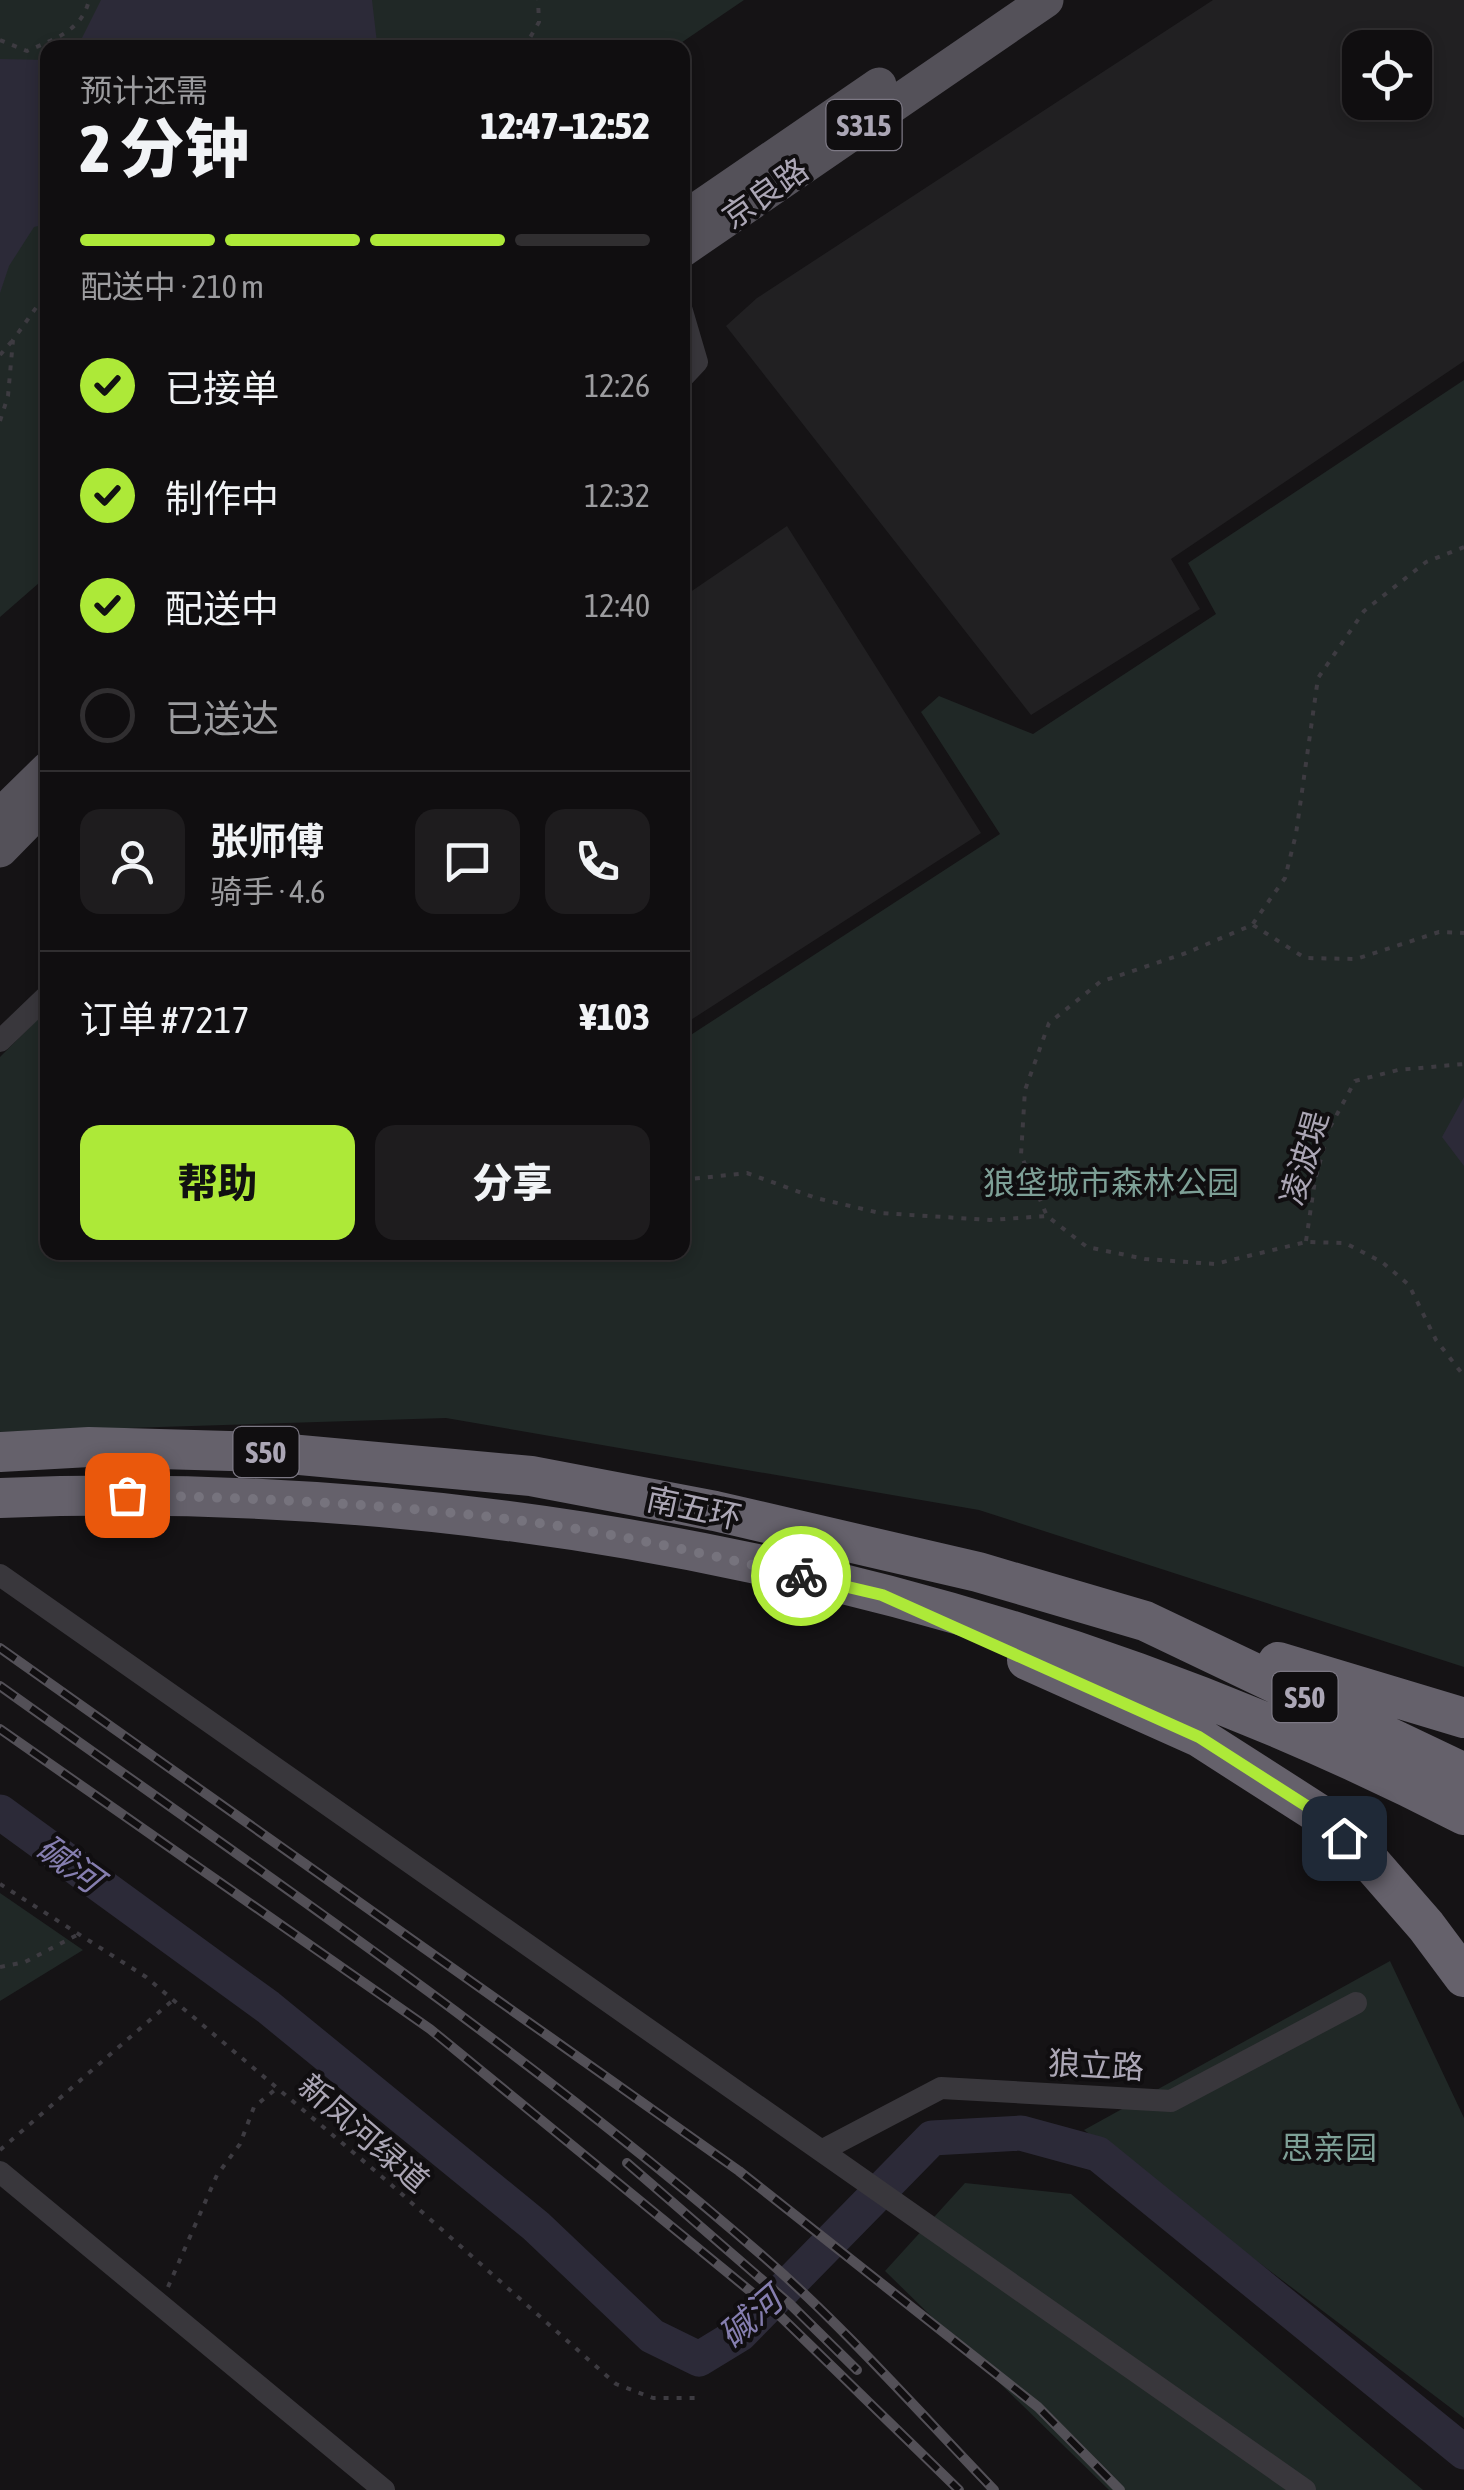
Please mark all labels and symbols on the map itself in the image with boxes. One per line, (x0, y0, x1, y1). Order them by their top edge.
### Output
road number: S315 (826, 100, 902, 150)
street label: 京良路 (715, 150, 815, 236)
street label: 凌波堤 (1273, 1107, 1335, 1209)
park label: 狼垡城市森林公园 (983, 1164, 1239, 1201)
road number: S50 (234, 1427, 298, 1477)
pin (85, 1453, 170, 1538)
street label: 南五环 (643, 1480, 745, 1536)
courier (751, 1526, 851, 1626)
road number: S50 (1272, 1672, 1338, 1722)
pin (1302, 1796, 1387, 1881)
water label: 碱河 (30, 1826, 115, 1903)
street label: 狼立路 (1047, 2044, 1145, 2086)
street label: 新凤河绿道 (291, 2067, 437, 2199)
park label: 思亲园 (1281, 2129, 1377, 2166)
water label: 碱河 (710, 2275, 794, 2355)

